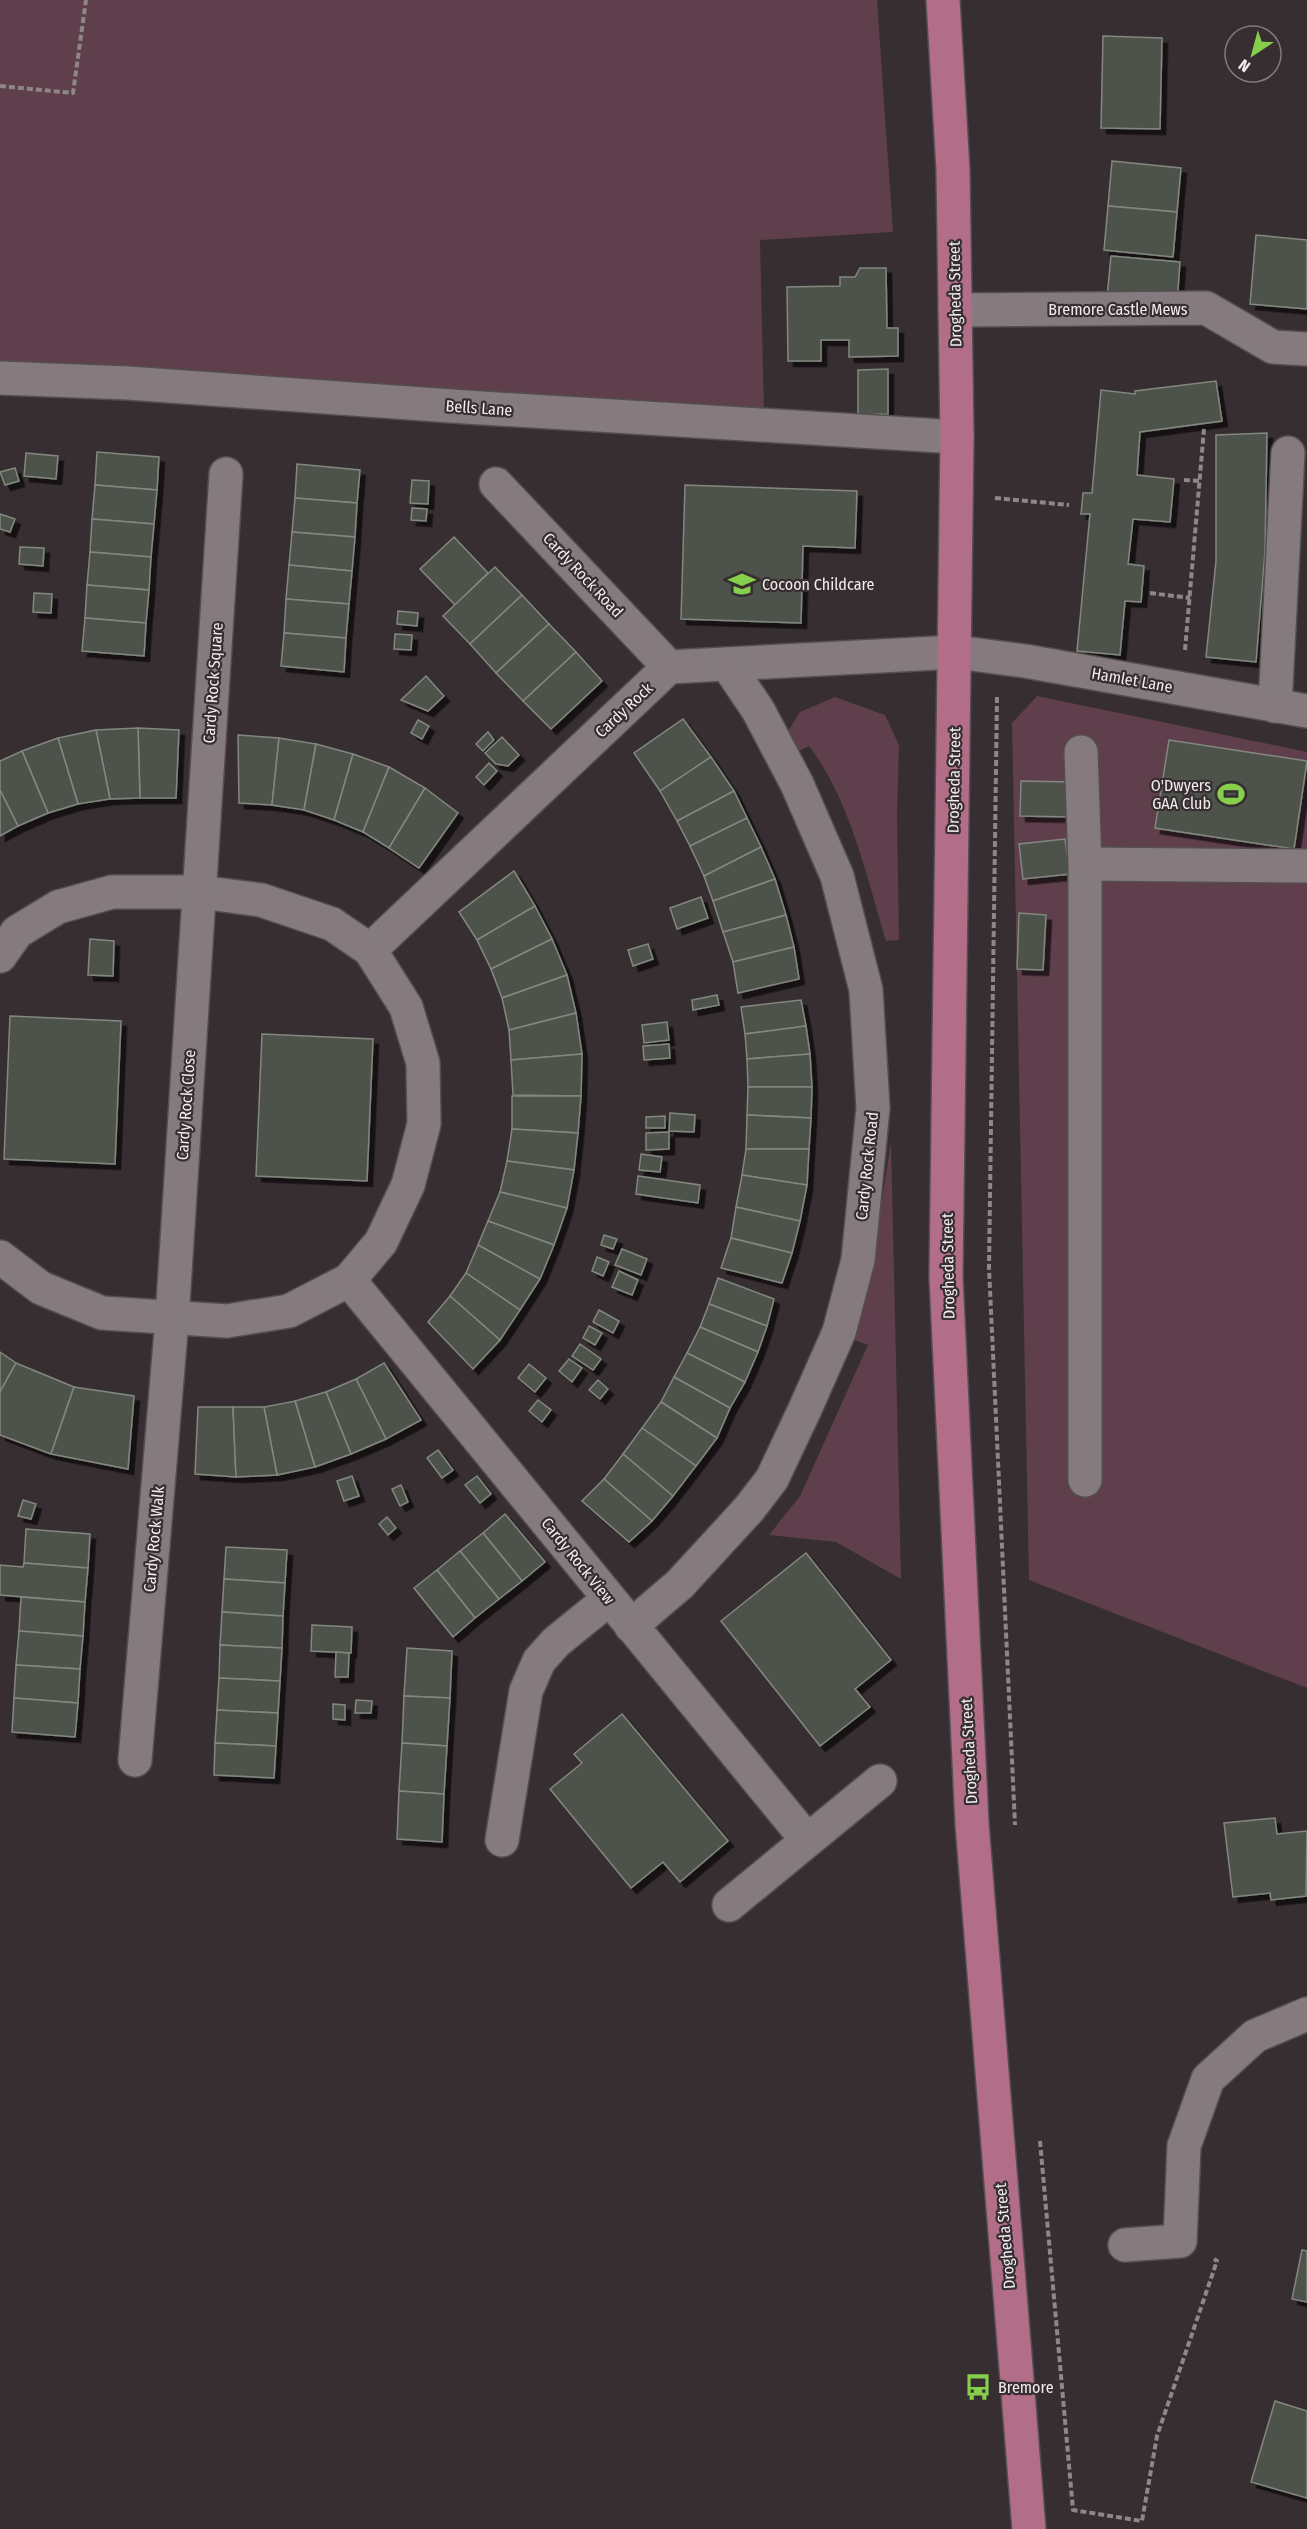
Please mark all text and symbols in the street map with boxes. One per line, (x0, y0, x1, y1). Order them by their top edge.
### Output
north arrow (1223, 24, 1283, 84)
text: N (1235, 55, 1254, 76)
street label: Drogheda Street (945, 240, 965, 347)
street label: Bremore Castle Mews (1048, 300, 1188, 319)
street label: Bells Lane (445, 396, 513, 420)
street label: Cardy Rock Road (539, 529, 627, 621)
school or university icon: Cocoon Childcare (727, 569, 757, 599)
place label: Cocoon Childcare (762, 575, 875, 594)
street label: Cardy Rock Square (199, 622, 227, 744)
street label: Hamlet Lane (1090, 664, 1174, 696)
street label: Cardy Rock (591, 678, 657, 741)
street label: Drogheda Street (944, 726, 964, 833)
place label: O'Dwyers GAA Club (1151, 776, 1211, 813)
sports icon: O'Dwyers GAA Club (1216, 779, 1246, 809)
street label: Cardy Rock Close (173, 1049, 199, 1161)
street label: Cardy Rock Road (852, 1111, 882, 1221)
street label: Drogheda Street (938, 1212, 958, 1319)
street label: Cardy Rock Walk (140, 1485, 168, 1593)
street label: Cardy Rock View (537, 1514, 619, 1609)
street label: Drogheda Street (957, 1697, 981, 1805)
street label: Drogheda Street (991, 2182, 1019, 2290)
bus stop icon: Bremore (963, 2372, 993, 2402)
place label: Bremore (998, 2378, 1054, 2397)

